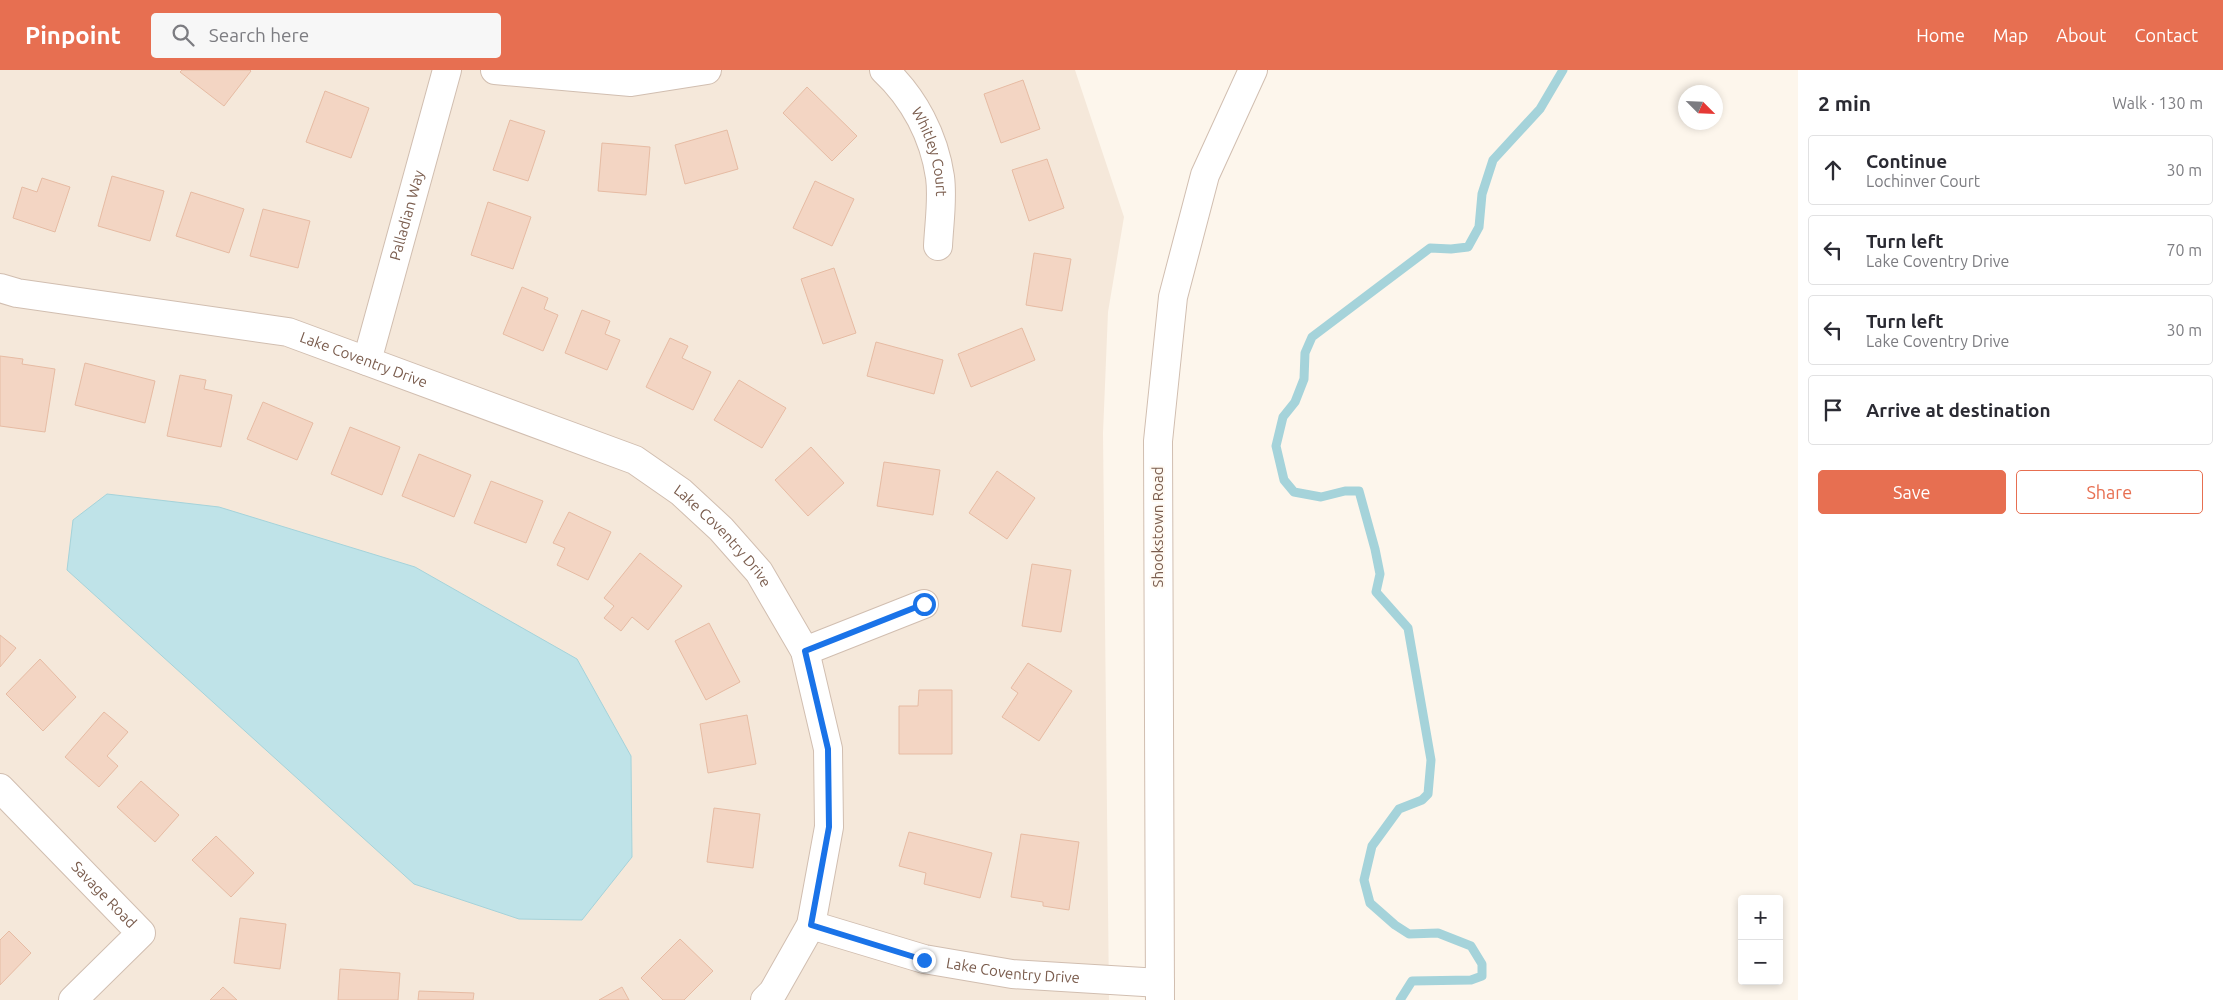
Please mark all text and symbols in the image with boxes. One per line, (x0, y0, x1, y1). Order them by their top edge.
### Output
search box (151, 13, 501, 58)
icon: search (169, 21, 197, 49)
text: Pinpoint (25, 22, 121, 49)
text: Search here (209, 24, 309, 46)
text: Home (1916, 25, 1965, 45)
text: Map (1993, 25, 2028, 45)
text: About (2056, 25, 2106, 45)
text: Contact (2134, 25, 2198, 45)
north arrow (1678, 85, 1723, 130)
text: 2 min (1818, 91, 1871, 115)
text: Walk · 130 m (2112, 94, 2203, 112)
street label: Whitley Court (908, 104, 950, 197)
text: Continue (1866, 150, 1947, 172)
icon: ahead (1819, 156, 1847, 184)
text: 30 m (2166, 161, 2202, 179)
street label: Palladian Way (386, 168, 427, 262)
text: Lochinver Court (1866, 172, 1980, 190)
text: Turn left (1866, 230, 1944, 252)
icon: left (1819, 236, 1847, 264)
text: 70 m (2166, 241, 2202, 259)
text: Lake Coventry Drive (1866, 252, 2009, 270)
text: Turn left (1866, 310, 1944, 332)
icon: left (1819, 316, 1847, 344)
text: 30 m (2166, 321, 2202, 339)
street label: Lake Coventry Drive (298, 328, 430, 391)
text: Lake Coventry Drive (1866, 332, 2009, 350)
icon: arrive (1819, 396, 1847, 424)
text: Arrive at destination (1866, 399, 2051, 421)
street label: Shookstown Road (1149, 467, 1166, 587)
button: Save (1818, 470, 2006, 514)
button: Share (2016, 470, 2203, 514)
street label: Lake Coventry Drive (671, 481, 775, 590)
route start (913, 593, 936, 616)
street label: Savage Road (68, 858, 140, 931)
map controls (1738, 895, 1783, 985)
button: + (1738, 895, 1783, 940)
button: − (1738, 940, 1783, 985)
route end (913, 949, 936, 972)
street label: Lake Coventry Drive (945, 954, 1080, 986)

